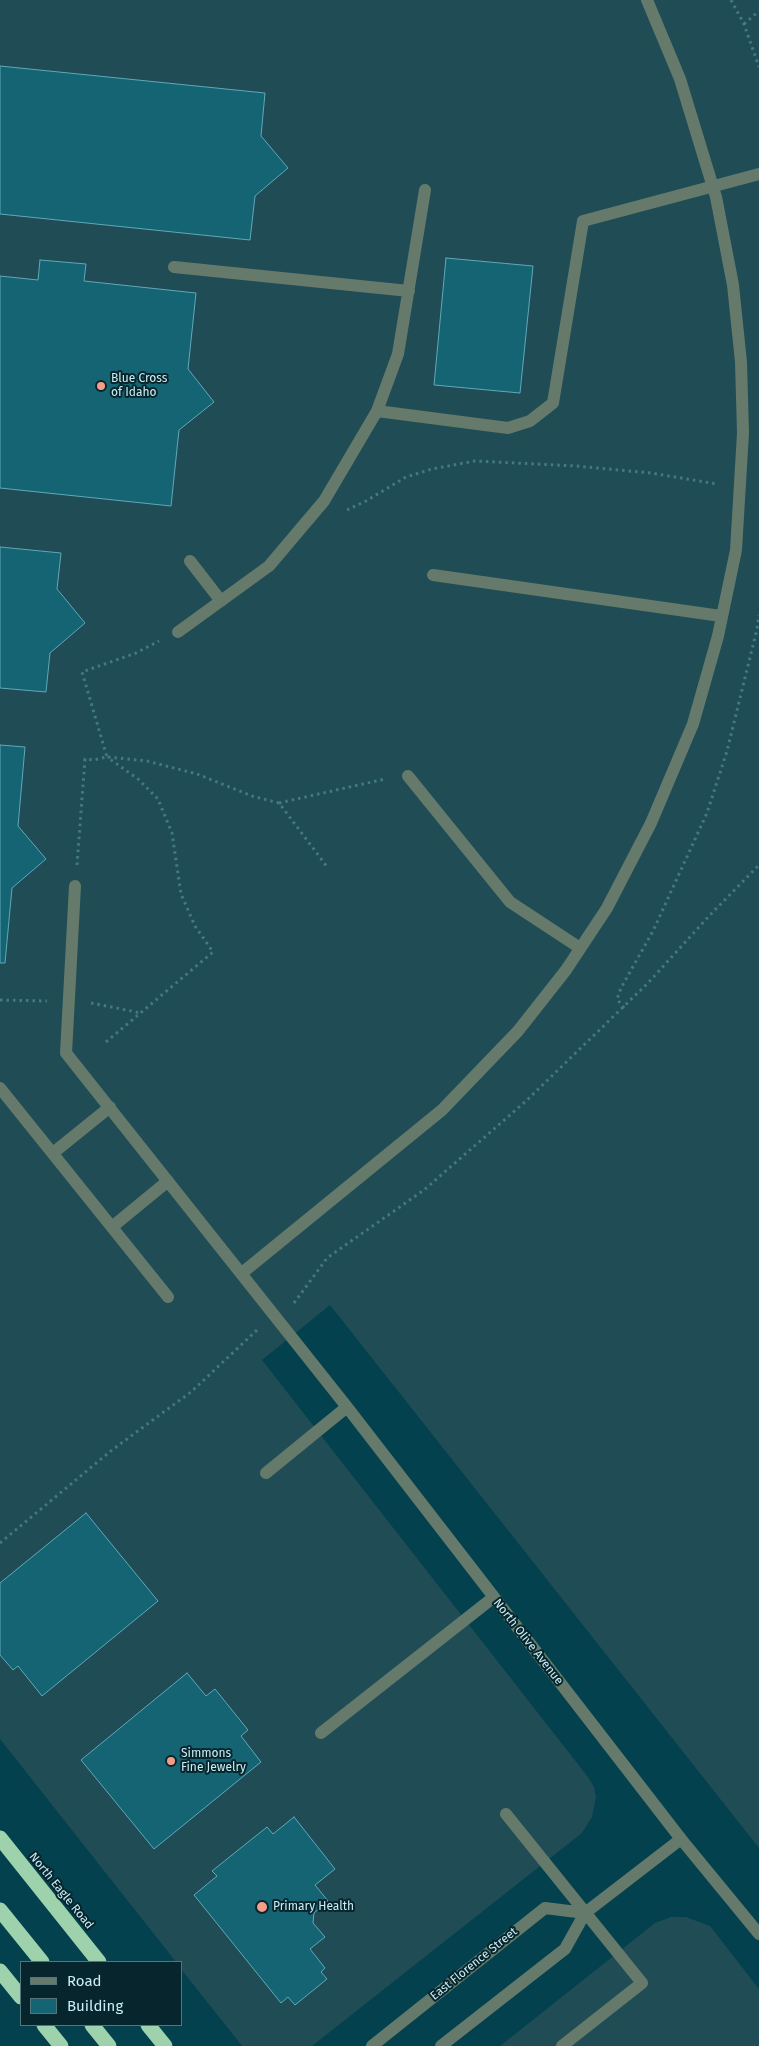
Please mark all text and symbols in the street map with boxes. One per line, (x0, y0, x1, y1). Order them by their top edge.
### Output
place label: Blue Cross of Idaho (111, 372, 167, 400)
marker: Blue Cross of Idaho (95, 380, 107, 392)
street label: North Olive Avenue (490, 1596, 566, 1688)
place label: Simmons Fine Jewelry (181, 1747, 246, 1775)
marker: Simmons Fine Jewelry (165, 1755, 177, 1767)
street label: North Eagle Road (26, 1850, 96, 1932)
marker: Primary Health (255, 1900, 269, 1914)
place label: Primary Health (273, 1900, 354, 1914)
street label: East Florence Street (428, 1925, 520, 2003)
legend (20, 1961, 182, 2026)
text: Road (67, 1972, 102, 1990)
text: Building (67, 1997, 123, 2015)

